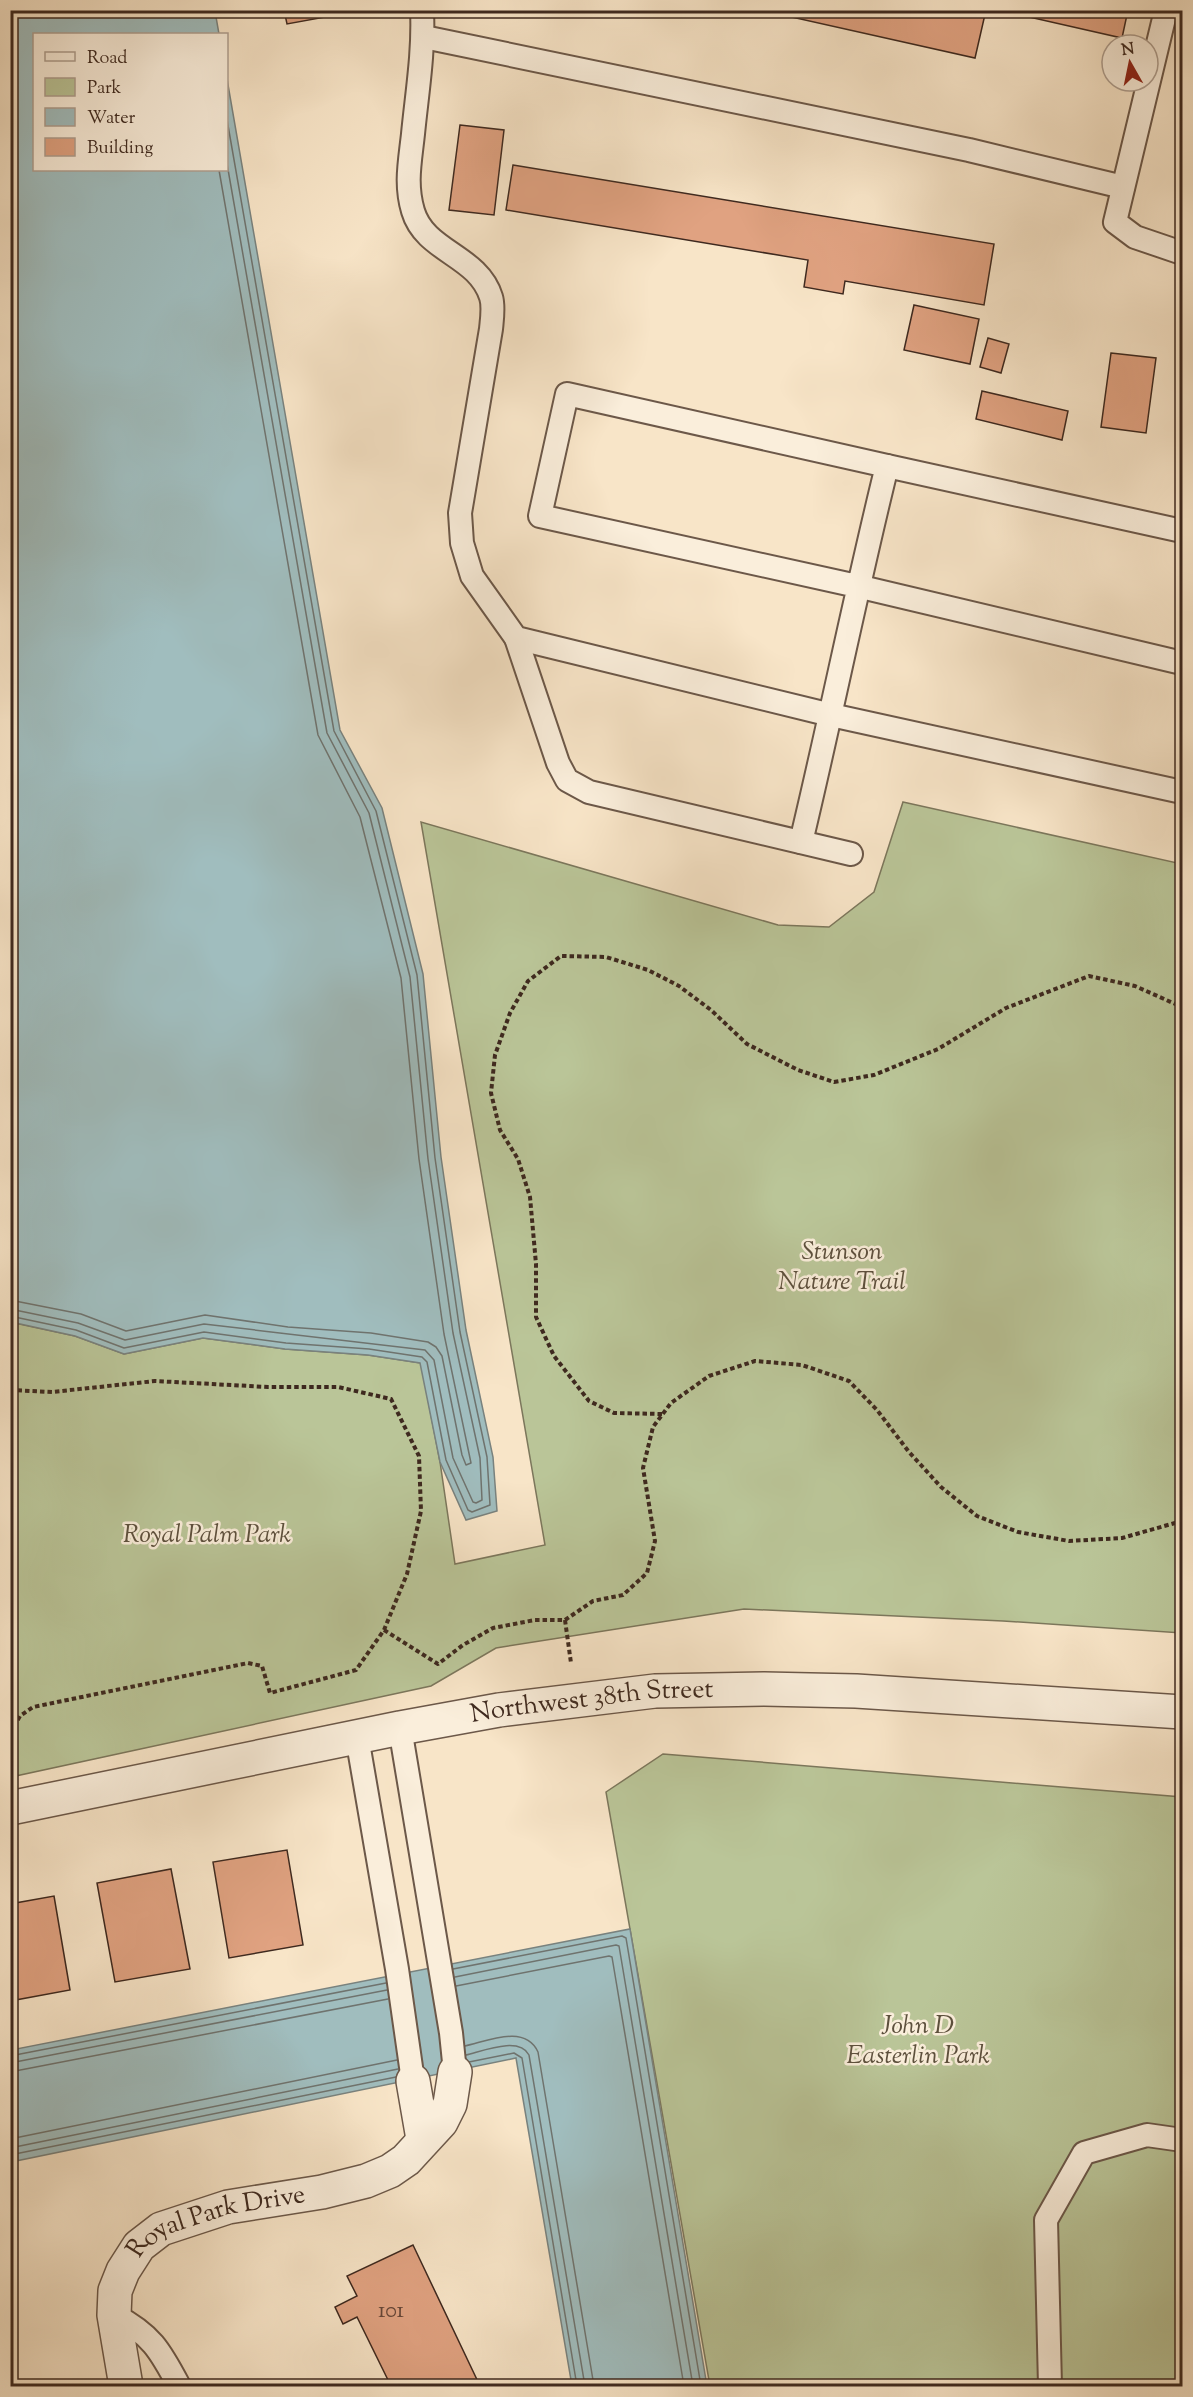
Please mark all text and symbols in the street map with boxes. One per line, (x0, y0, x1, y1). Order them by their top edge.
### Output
legend (33, 33, 228, 171)
north arrow (1100, 33, 1160, 93)
text: N (1120, 38, 1136, 63)
text: Road (87, 46, 127, 72)
text: Park (87, 76, 122, 102)
text: Water (87, 106, 136, 132)
text: Building (87, 136, 153, 162)
park label: Stunson Nature Trail (778, 1234, 906, 1301)
park label: Royal Palm Park (123, 1517, 291, 1554)
street label: Northwest 38th Street (467, 1671, 714, 1733)
park label: John D Easterlin Park (846, 2008, 990, 2075)
street label: Royal Park Drive (118, 2176, 308, 2265)
house number: 101 (378, 2296, 405, 2328)

